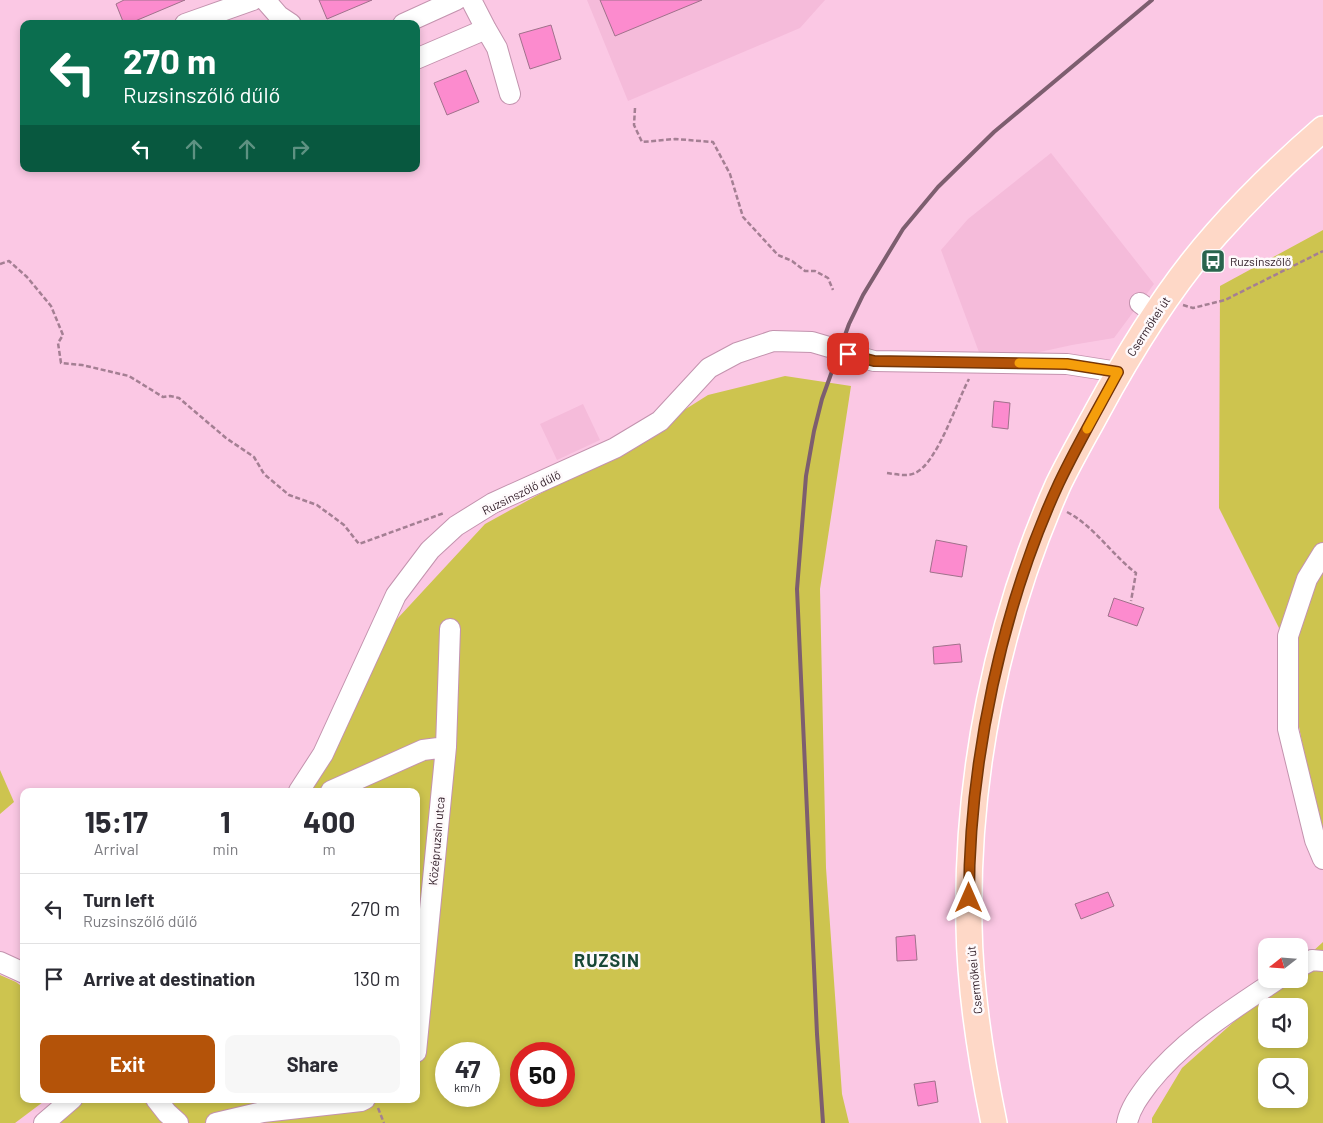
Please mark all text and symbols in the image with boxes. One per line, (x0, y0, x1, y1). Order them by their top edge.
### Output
text: 270 m (123, 39, 216, 81)
icon: left (40, 40, 105, 105)
text: Ruzsinszőlő dűlő (123, 81, 280, 107)
icon: left (127, 135, 155, 163)
icon: ahead (180, 135, 208, 163)
icon: ahead (233, 135, 261, 163)
icon: right (286, 135, 314, 163)
bus stop icon: Ruzsinszőlő (1200, 248, 1226, 274)
place label: Ruzsinszőlő (1230, 254, 1291, 268)
street label: Csermőkei út (1123, 293, 1173, 359)
pin (827, 333, 869, 375)
icon: arrive (834, 340, 862, 368)
street label: Ruzsinszőlő dűlő (479, 467, 563, 517)
street label: Középruzsin utca (425, 796, 447, 886)
text: 15:17 (85, 803, 148, 839)
text: 1 (220, 803, 231, 839)
text: 400 (303, 803, 355, 839)
text: Arrival (94, 839, 139, 858)
text: min (212, 839, 238, 858)
text: m (323, 839, 336, 858)
position arrow (942, 871, 994, 923)
text: Turn left (83, 888, 154, 911)
icon: left (40, 895, 68, 923)
text: 270 m (351, 897, 400, 920)
text: Ruzsinszőlő dűlő (83, 911, 197, 930)
north arrow (1258, 938, 1308, 988)
map controls (1258, 938, 1308, 1108)
street label: Csermőkei út (963, 945, 985, 1015)
district label: RUZSIN (574, 949, 640, 971)
icon: arrive (40, 965, 68, 993)
text: Arrive at destination (83, 967, 255, 990)
text: 130 m (353, 967, 400, 990)
button: sound (1258, 998, 1308, 1048)
button: Exit (40, 1035, 215, 1093)
button: Share (225, 1035, 400, 1093)
speed limit sign: 50 (510, 1042, 575, 1107)
text: 47 (455, 1053, 480, 1083)
button: search (1258, 1058, 1308, 1108)
text: km/h (454, 1080, 481, 1094)

